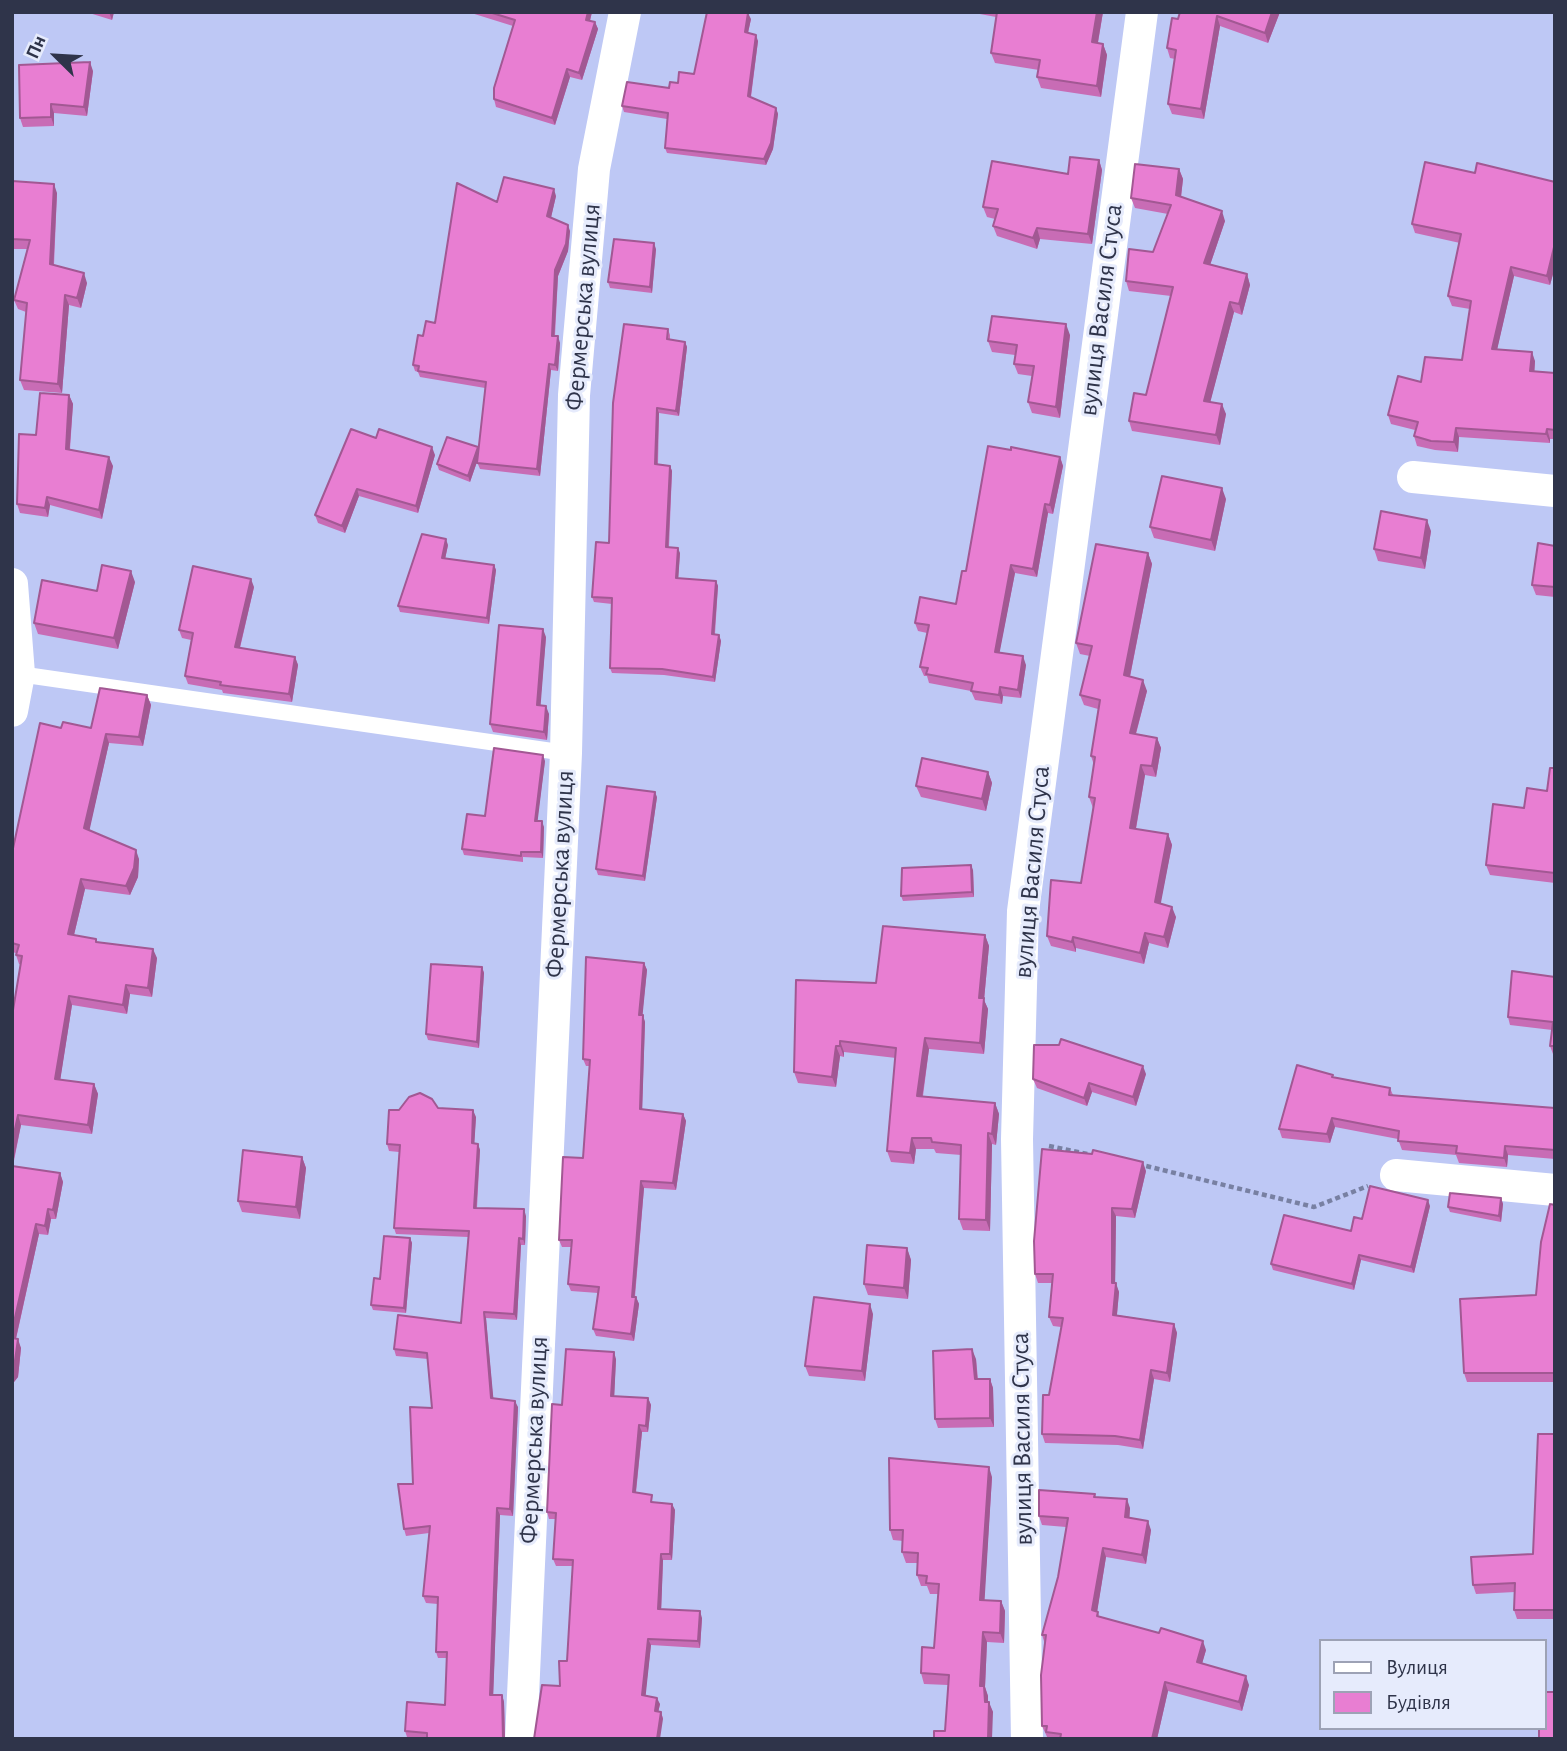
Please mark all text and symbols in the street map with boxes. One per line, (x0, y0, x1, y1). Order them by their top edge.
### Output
north arrow (21, 21, 91, 91)
text: Пн (23, 33, 50, 62)
street label: Фермерська вулиця (558, 202, 608, 412)
street label: вулиця Василя Стуса (1073, 202, 1129, 418)
street label: вулиця Василя Стуса (1007, 764, 1057, 980)
street label: Фермерська вулиця (539, 769, 581, 979)
street label: вулиця Василя Стуса (1005, 1332, 1039, 1546)
street label: Фермерська вулиця (513, 1335, 555, 1545)
legend (1318, 1639, 1546, 1730)
text: Вулиця (1386, 1657, 1448, 1678)
text: Будівля (1386, 1692, 1451, 1713)

